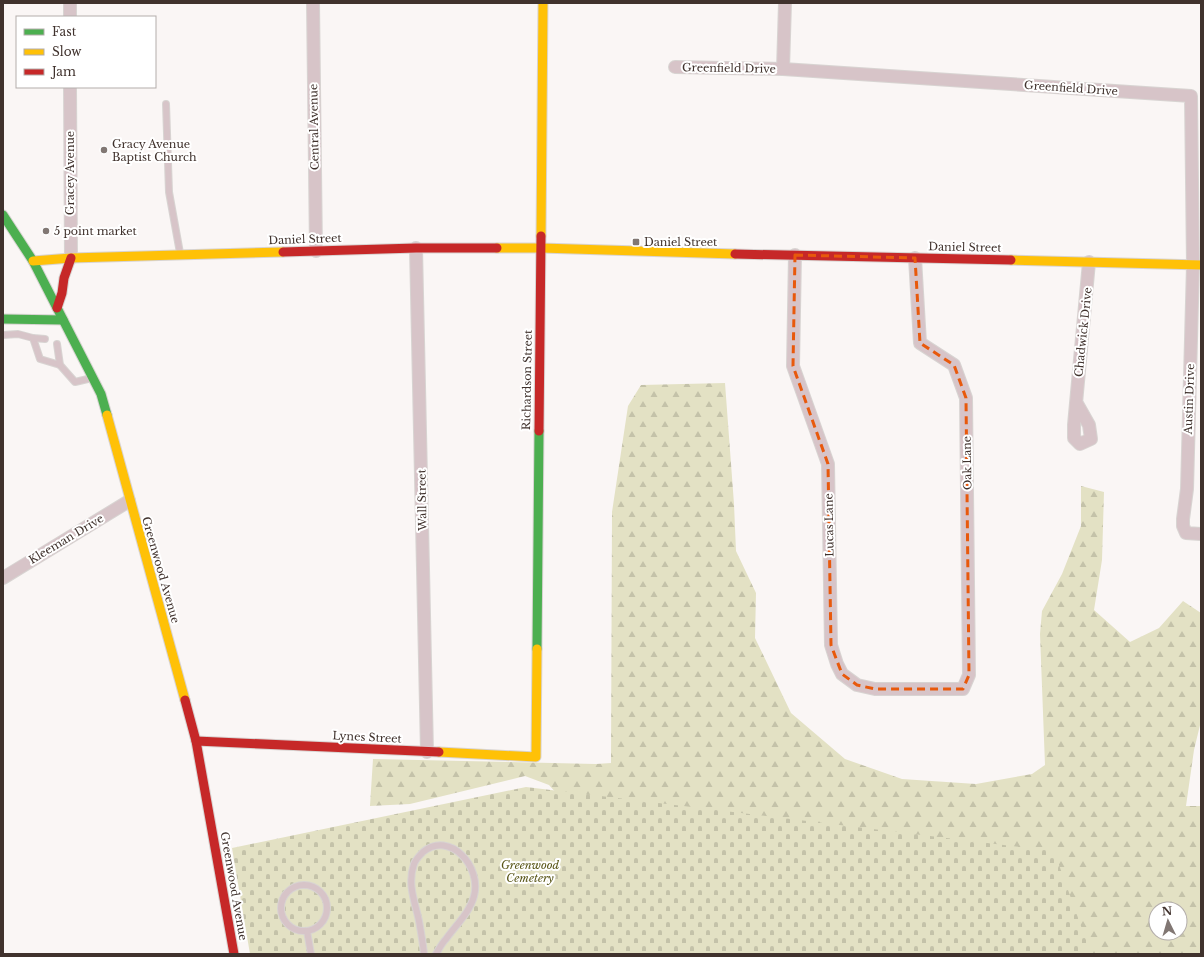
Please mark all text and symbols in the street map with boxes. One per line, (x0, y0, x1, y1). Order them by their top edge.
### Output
legend (16, 16, 156, 88)
text: Fast (52, 24, 77, 39)
text: Slow (52, 44, 82, 59)
street label: Greenfield Drive (682, 60, 776, 76)
text: Jam (50, 64, 76, 79)
street label: Greenfield Drive (1024, 78, 1118, 98)
street label: Central Avenue (306, 84, 322, 170)
street label: Gracey Avenue (63, 131, 77, 215)
place label: Gracy Avenue Baptist Church (112, 137, 197, 164)
marker: Gracy Avenue Baptist Church (99, 145, 109, 155)
place label: 5 point market (54, 224, 138, 238)
marker: 5 point market (41, 226, 51, 236)
street label: Daniel Street (268, 231, 343, 247)
place label: Daniel Street (644, 235, 718, 249)
marker: Daniel Street (631, 237, 641, 247)
street label: Daniel Street (928, 239, 1003, 255)
street label: Chadwick Drive (1071, 286, 1095, 378)
street label: Richardson Street (519, 329, 535, 430)
street label: Austin Drive (1181, 363, 1197, 436)
street label: Oak Lane (960, 436, 974, 490)
street label: Wall Street (414, 468, 430, 532)
street label: Lucas Lane (821, 493, 837, 557)
street label: Kleeman Drive (26, 511, 106, 567)
street label: Greenwood Avenue (139, 515, 183, 625)
street label: Lynes Street (332, 728, 403, 746)
street label: Greenwood Avenue (218, 830, 250, 942)
park label: Greenwood Cemetery (501, 858, 559, 885)
north arrow (1148, 901, 1188, 941)
text: N (1161, 904, 1174, 918)

